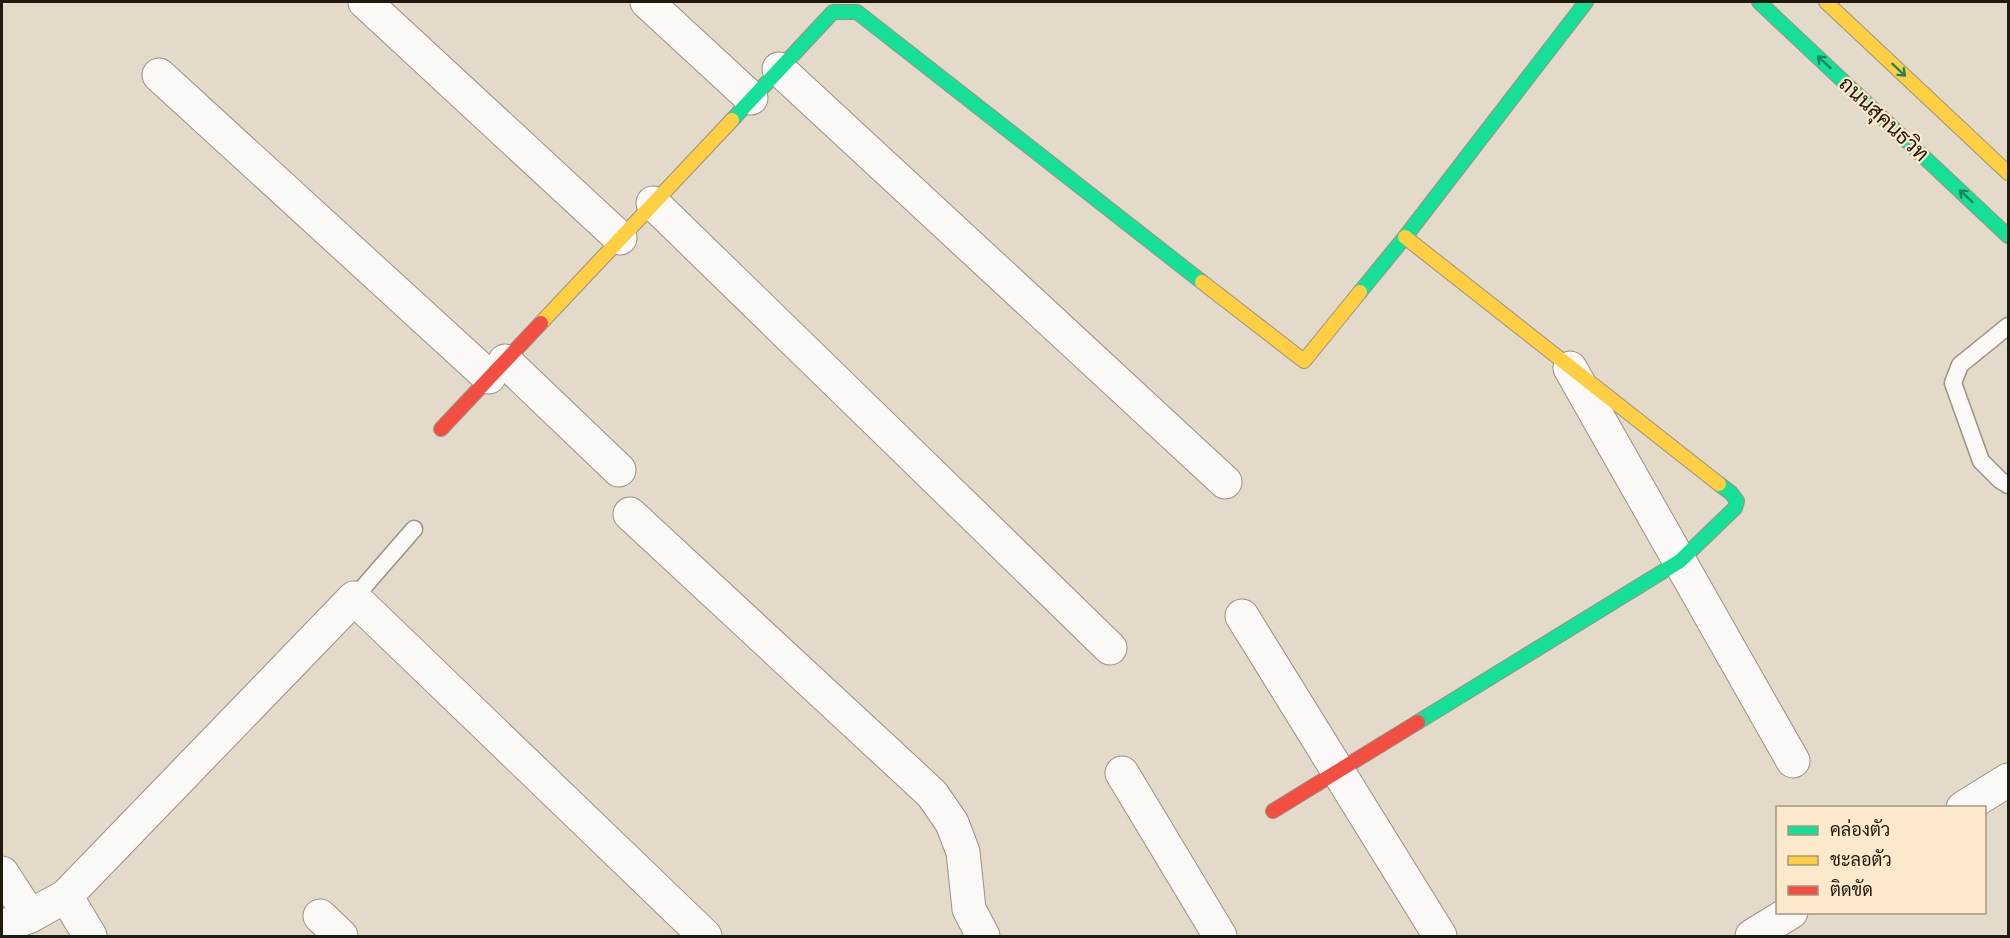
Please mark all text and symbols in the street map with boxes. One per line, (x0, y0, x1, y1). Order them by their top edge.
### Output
one-way arrow (1816, 55, 1831, 70)
one-way arrow (1891, 63, 1906, 77)
street label: ถนนสุคนธวิท (1833, 70, 1935, 168)
one-way arrow (1958, 189, 1973, 203)
legend (1776, 806, 1986, 914)
text: คล่องตัว (1830, 818, 1890, 842)
text: ชะลอตัว (1830, 848, 1892, 872)
text: ติดขัด (1830, 878, 1873, 902)

